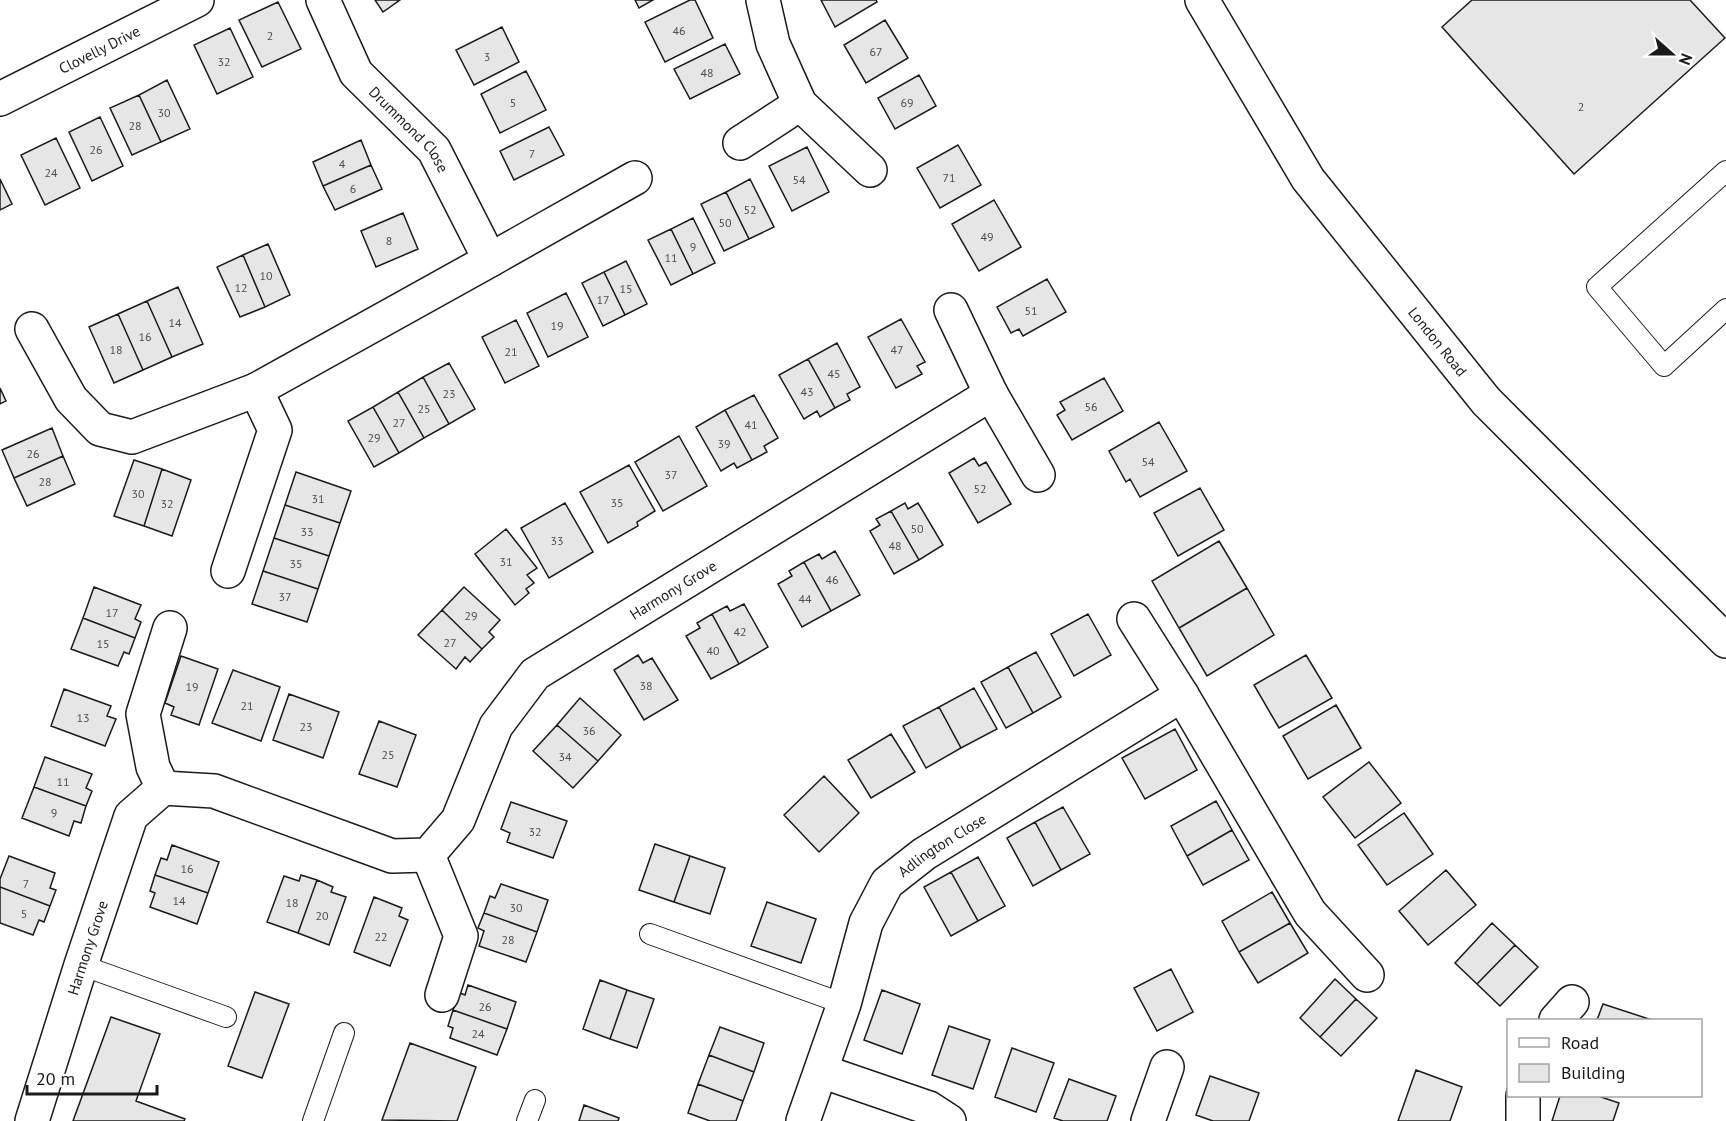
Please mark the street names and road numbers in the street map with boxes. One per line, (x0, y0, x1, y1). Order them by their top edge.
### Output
street label: Clovelly Drive (55, 21, 143, 78)
street label: Drummond Close (365, 82, 453, 175)
street label: London Road (1405, 303, 1472, 380)
street label: Harmony Grove (626, 556, 720, 623)
street label: Adlington Close (894, 809, 989, 881)
street label: Harmony Grove (63, 898, 112, 997)

